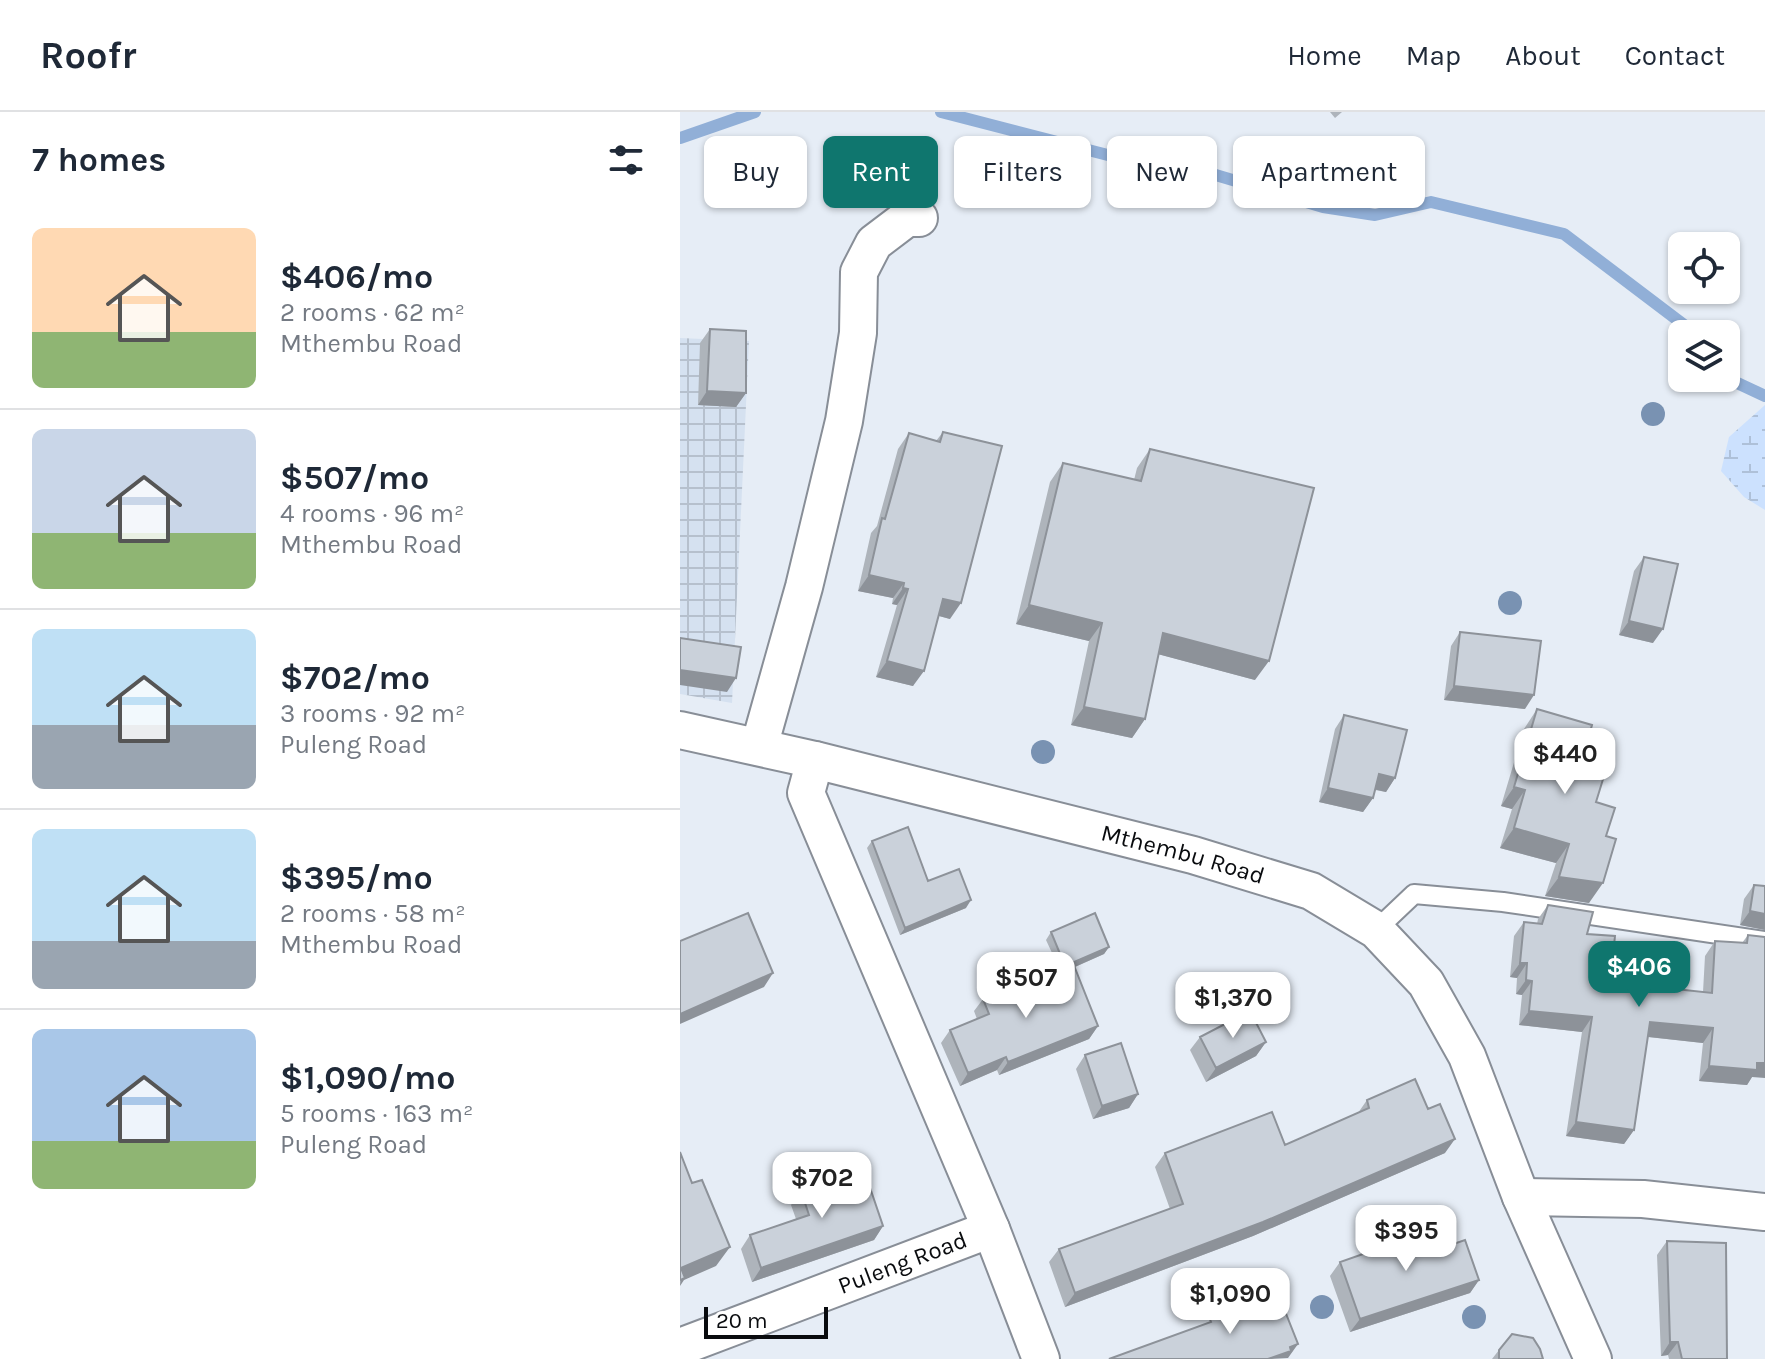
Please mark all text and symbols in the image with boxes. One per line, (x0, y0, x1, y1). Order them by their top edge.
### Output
text: Roofr (40, 33, 136, 78)
text: Home (1287, 39, 1362, 72)
text: Map (1406, 39, 1461, 72)
text: About (1505, 39, 1581, 72)
text: Contact (1625, 39, 1725, 72)
chip: Buy (704, 136, 807, 208)
chip: Rent (823, 136, 938, 208)
chip: Filters (954, 136, 1091, 208)
chip: New (1107, 136, 1217, 208)
chip: Apartment (1233, 136, 1425, 208)
icon: filters (604, 138, 648, 182)
text: 7 homes (32, 140, 166, 180)
map controls (1668, 232, 1740, 392)
button: locate (1668, 232, 1740, 304)
text: $406/mo (280, 257, 433, 297)
icon: home (96, 260, 192, 356)
text: 2 rooms · 62 m² (280, 297, 465, 328)
button: layers (1668, 320, 1740, 392)
text: Mthembu Road (280, 328, 462, 359)
text: $507/mo (280, 458, 429, 498)
icon: home (96, 461, 192, 557)
text: 4 rooms · 96 m² (280, 498, 464, 529)
text: Mthembu Road (280, 529, 462, 560)
text: $702/mo (280, 658, 430, 698)
icon: home (96, 661, 192, 757)
text: 3 rooms · 92 m² (280, 698, 465, 729)
pin: $440 (1518, 728, 1612, 796)
text: Puleng Road (280, 729, 427, 760)
text: $440 (1532, 738, 1598, 769)
street label: Mthembu Road (1098, 818, 1268, 890)
text: $395/mo (280, 858, 433, 898)
icon: home (96, 861, 192, 957)
text: 2 rooms · 58 m² (280, 898, 466, 929)
text: Mthembu Road (280, 929, 462, 960)
pin: $406 (1592, 941, 1686, 1009)
text: $406 (1606, 951, 1672, 982)
pin: $507 (979, 952, 1073, 1020)
text: $507 (995, 962, 1057, 993)
pin: $1,370 (1168, 972, 1298, 1040)
text: $1,370 (1193, 982, 1273, 1013)
text: $1,090/mo (280, 1058, 455, 1098)
icon: home (96, 1061, 192, 1157)
text: 5 rooms · 163 m² (280, 1098, 473, 1129)
text: Puleng Road (280, 1129, 427, 1160)
pin: $702 (775, 1152, 869, 1220)
text: $702 (790, 1162, 854, 1193)
pin: $395 (1359, 1205, 1453, 1273)
text: $395 (1373, 1215, 1439, 1246)
street label: Puleng Road (834, 1225, 971, 1300)
pin: $1,090 (1165, 1268, 1295, 1336)
text: $1,090 (1189, 1278, 1271, 1309)
scale bar (704, 1303, 828, 1339)
text: 20 m (716, 1308, 768, 1334)

